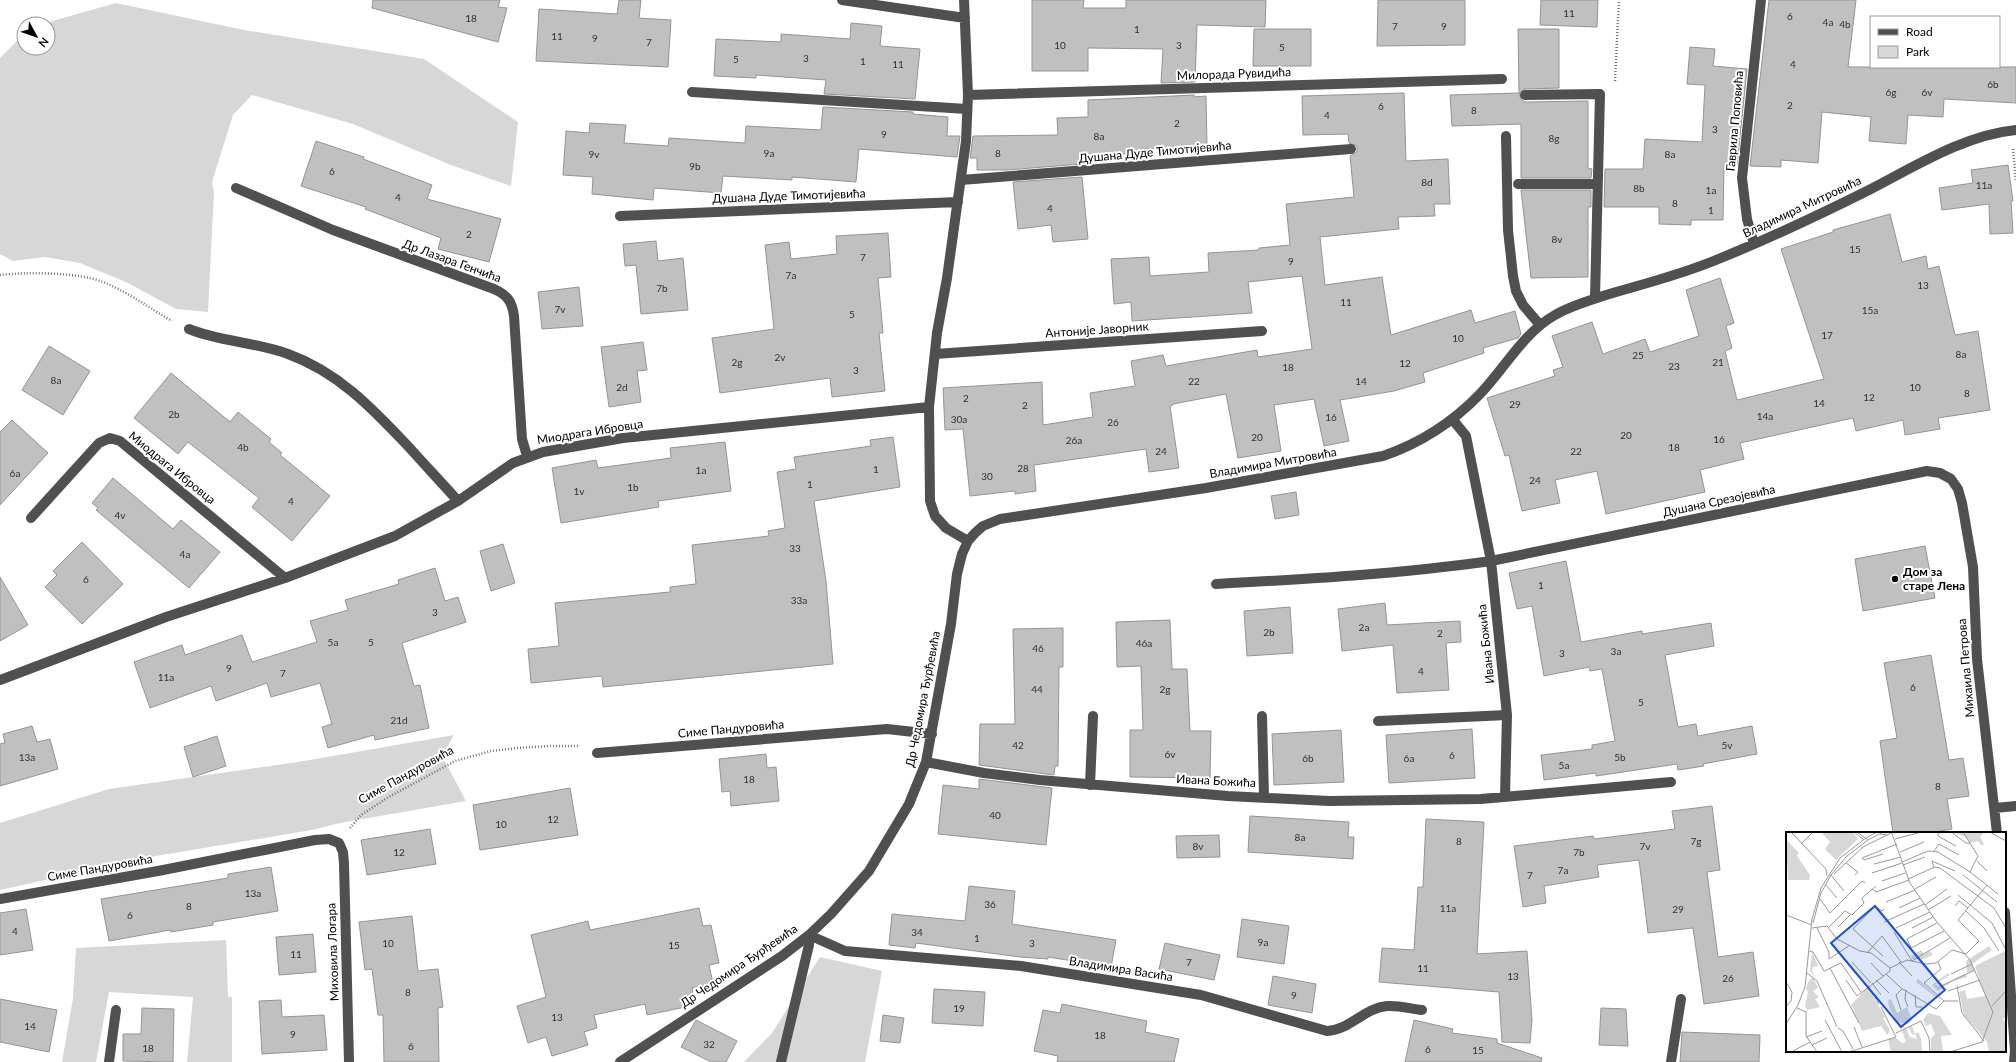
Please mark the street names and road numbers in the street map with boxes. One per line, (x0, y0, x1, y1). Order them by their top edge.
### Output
street label: Милорада Рувидића (1177, 64, 1291, 83)
street label: Гаврила Поповића (1723, 70, 1746, 172)
street label: Душана Дуде Тимотијевића (1078, 137, 1232, 166)
street label: Владимира Митровића (1740, 172, 1863, 241)
street label: Душана Дуде Тимотијевића (712, 185, 866, 206)
street label: Др Лазара Генчића (401, 236, 504, 285)
street label: Антоније Јаворник (1045, 318, 1150, 341)
street label: Миодрага Ибровца (536, 416, 644, 447)
street label: Миодрага Ибровца (126, 428, 219, 507)
street label: Владимира Митровића (1208, 444, 1338, 481)
street label: Душана Срезојевића (1661, 481, 1777, 520)
street label: Ивана Божића (1474, 604, 1497, 685)
street label: Михаила Петрова (1954, 618, 1977, 718)
street label: Др Чедомира Ђурђевића (902, 630, 943, 768)
street label: Симе Пандуровића (677, 716, 785, 741)
street label: Симе Пандуровића (356, 742, 456, 807)
street label: Ивана Божића (1176, 771, 1256, 790)
street label: Симе Пандуровића (46, 851, 154, 884)
street label: Миховила Логара (323, 903, 342, 1001)
street label: Др Чедомира Ђурђевића (677, 921, 800, 1010)
street label: Владимира Васића (1068, 953, 1174, 984)

